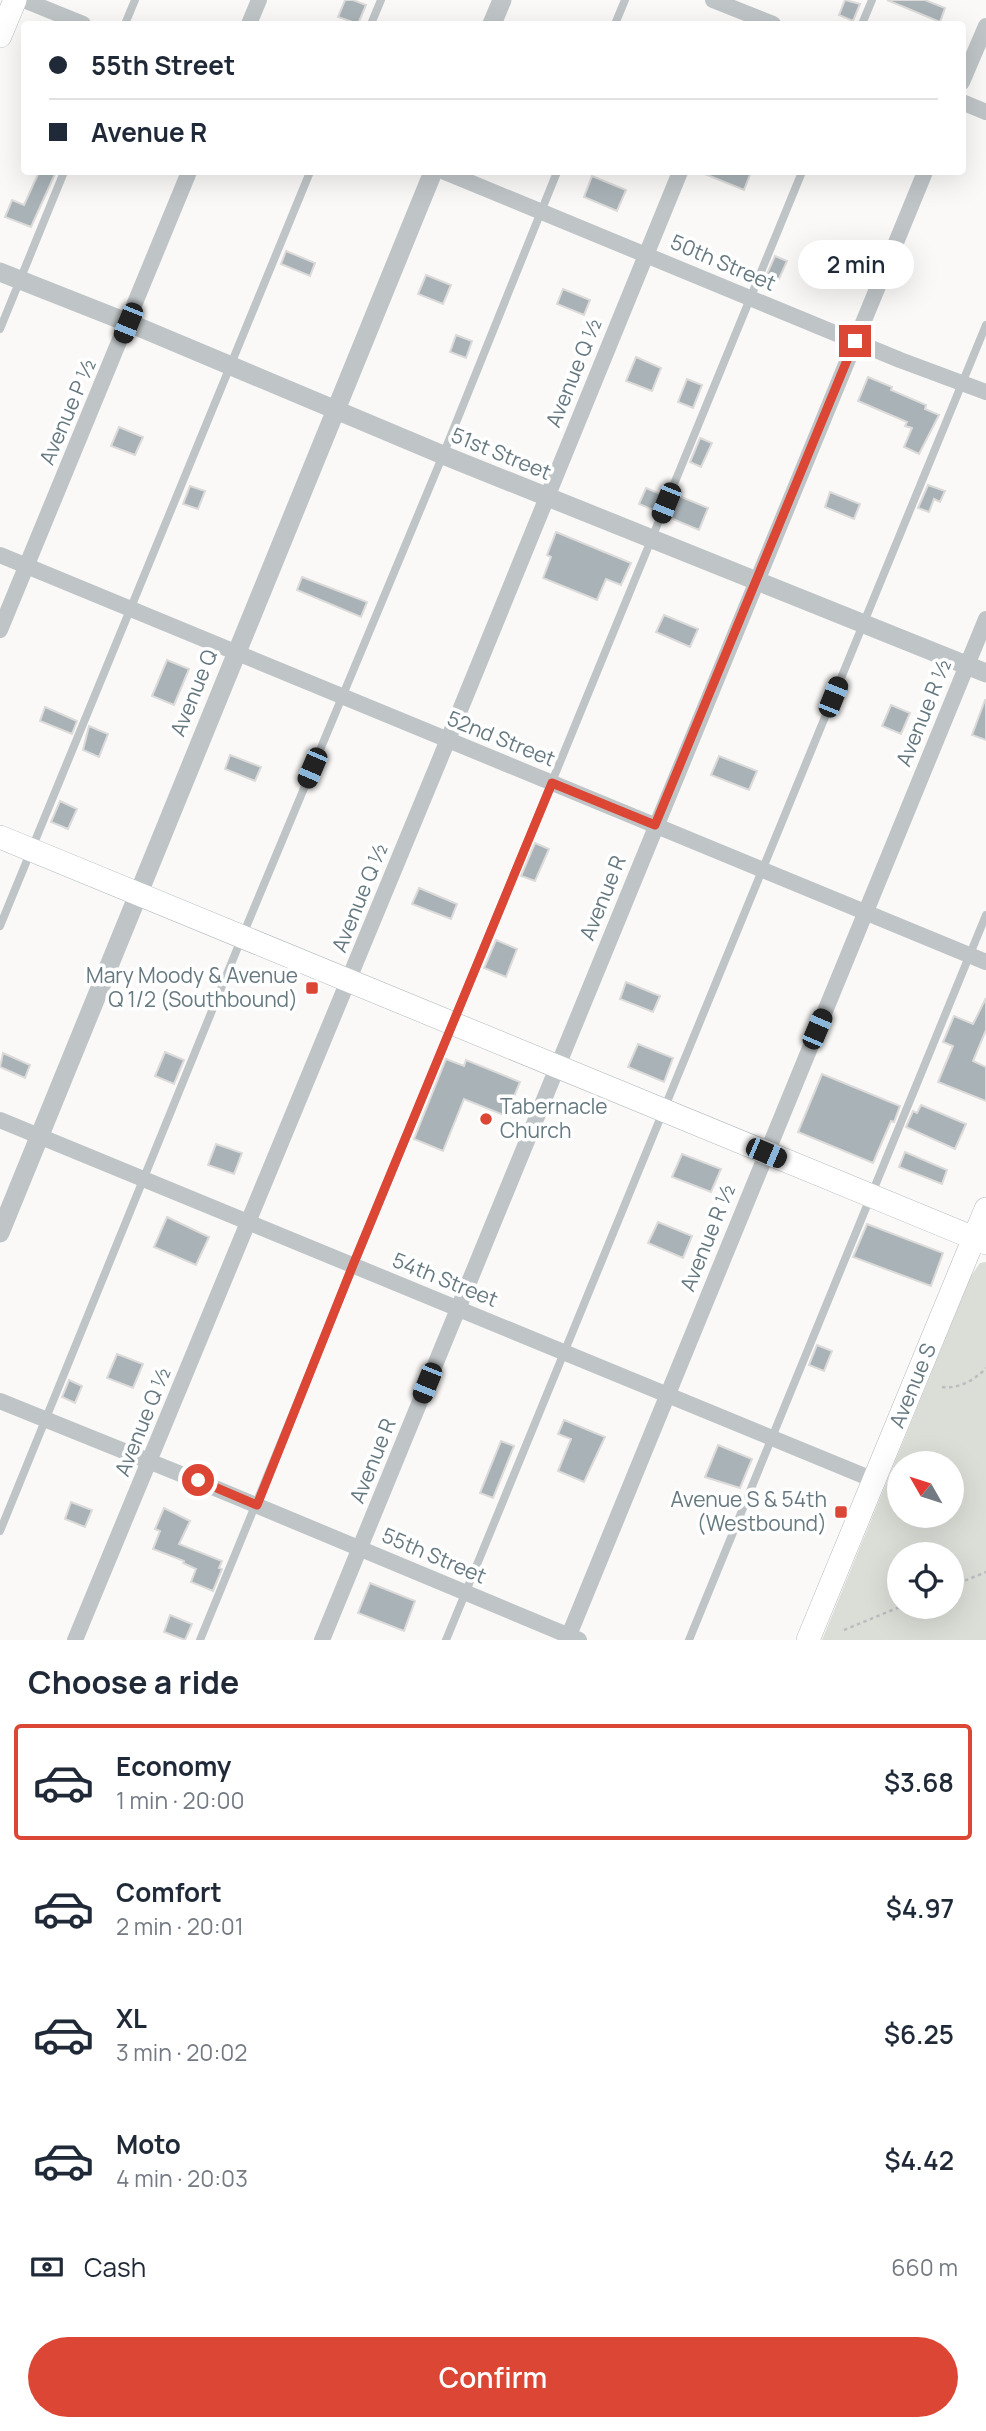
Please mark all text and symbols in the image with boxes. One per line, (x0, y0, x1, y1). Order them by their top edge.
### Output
text: 55th Street (91, 47, 235, 83)
text: Avenue R (91, 114, 207, 150)
street label: 50th Street (667, 227, 780, 297)
callout: 2 min (797, 240, 913, 288)
text: 2 min (827, 248, 885, 280)
car (111, 300, 146, 346)
street label: Avenue Q ½ (539, 314, 608, 431)
route end (839, 325, 871, 357)
street label: Avenue P ½ (32, 354, 102, 469)
street label: 51st Street (447, 420, 556, 486)
car (649, 480, 684, 526)
street label: Avenue Q (163, 645, 223, 740)
street label: Avenue R ½ (889, 655, 957, 770)
car (816, 674, 851, 720)
street label: 52nd Street (443, 704, 560, 772)
car (295, 745, 330, 791)
street label: Avenue Q ½ (325, 839, 394, 956)
street label: Avenue R (572, 851, 632, 944)
place label: Mary Moody & Avenue Q 1/2 (Southbound) (86, 961, 298, 1013)
marker: Mary Moody & Avenue Q 1/2 (Southbound) (304, 980, 320, 996)
car (800, 1006, 835, 1052)
place label: Tabernacle Church (500, 1092, 608, 1144)
marker: Tabernacle Church (478, 1111, 494, 1127)
car (743, 1135, 790, 1171)
street label: Avenue R ½ (673, 1180, 741, 1295)
street label: 54th Street (389, 1245, 502, 1313)
street label: Avenue S (882, 1339, 942, 1432)
car (410, 1360, 445, 1406)
street label: Avenue Q ½ (108, 1363, 177, 1480)
street label: Avenue R (342, 1414, 402, 1507)
north arrow (887, 1451, 964, 1528)
map controls (887, 1451, 964, 1619)
route start (182, 1464, 214, 1496)
place label: Avenue S & 54th (Westbound) (670, 1485, 827, 1537)
marker: Avenue S & 54th (Westbound) (833, 1504, 849, 1520)
street label: 55th Street (378, 1521, 491, 1590)
button: locate (887, 1542, 964, 1619)
text: Choose a ride (28, 1660, 239, 1704)
text: Economy (116, 1748, 231, 1784)
icon: car (32, 1751, 95, 1814)
text: $3.68 (884, 1764, 954, 1800)
text: 1 min · 20:00 (116, 1784, 245, 1816)
text: Comfort (116, 1874, 222, 1910)
icon: car (32, 1877, 95, 1940)
text: $4.97 (886, 1890, 954, 1926)
text: 2 min · 20:01 (116, 1910, 244, 1942)
text: XL (116, 2000, 147, 2036)
icon: car (32, 2003, 95, 2066)
text: $6.25 (884, 2016, 954, 2052)
text: 3 min · 20:02 (116, 2036, 247, 2068)
text: Moto (116, 2126, 181, 2162)
icon: car (32, 2129, 95, 2192)
text: $4.42 (884, 2142, 954, 2178)
text: 4 min · 20:03 (116, 2162, 248, 2194)
icon: cash (28, 2248, 66, 2286)
text: Cash (84, 2249, 146, 2285)
text: 660 m (891, 2251, 958, 2283)
button: Confirm (28, 2337, 958, 2417)

